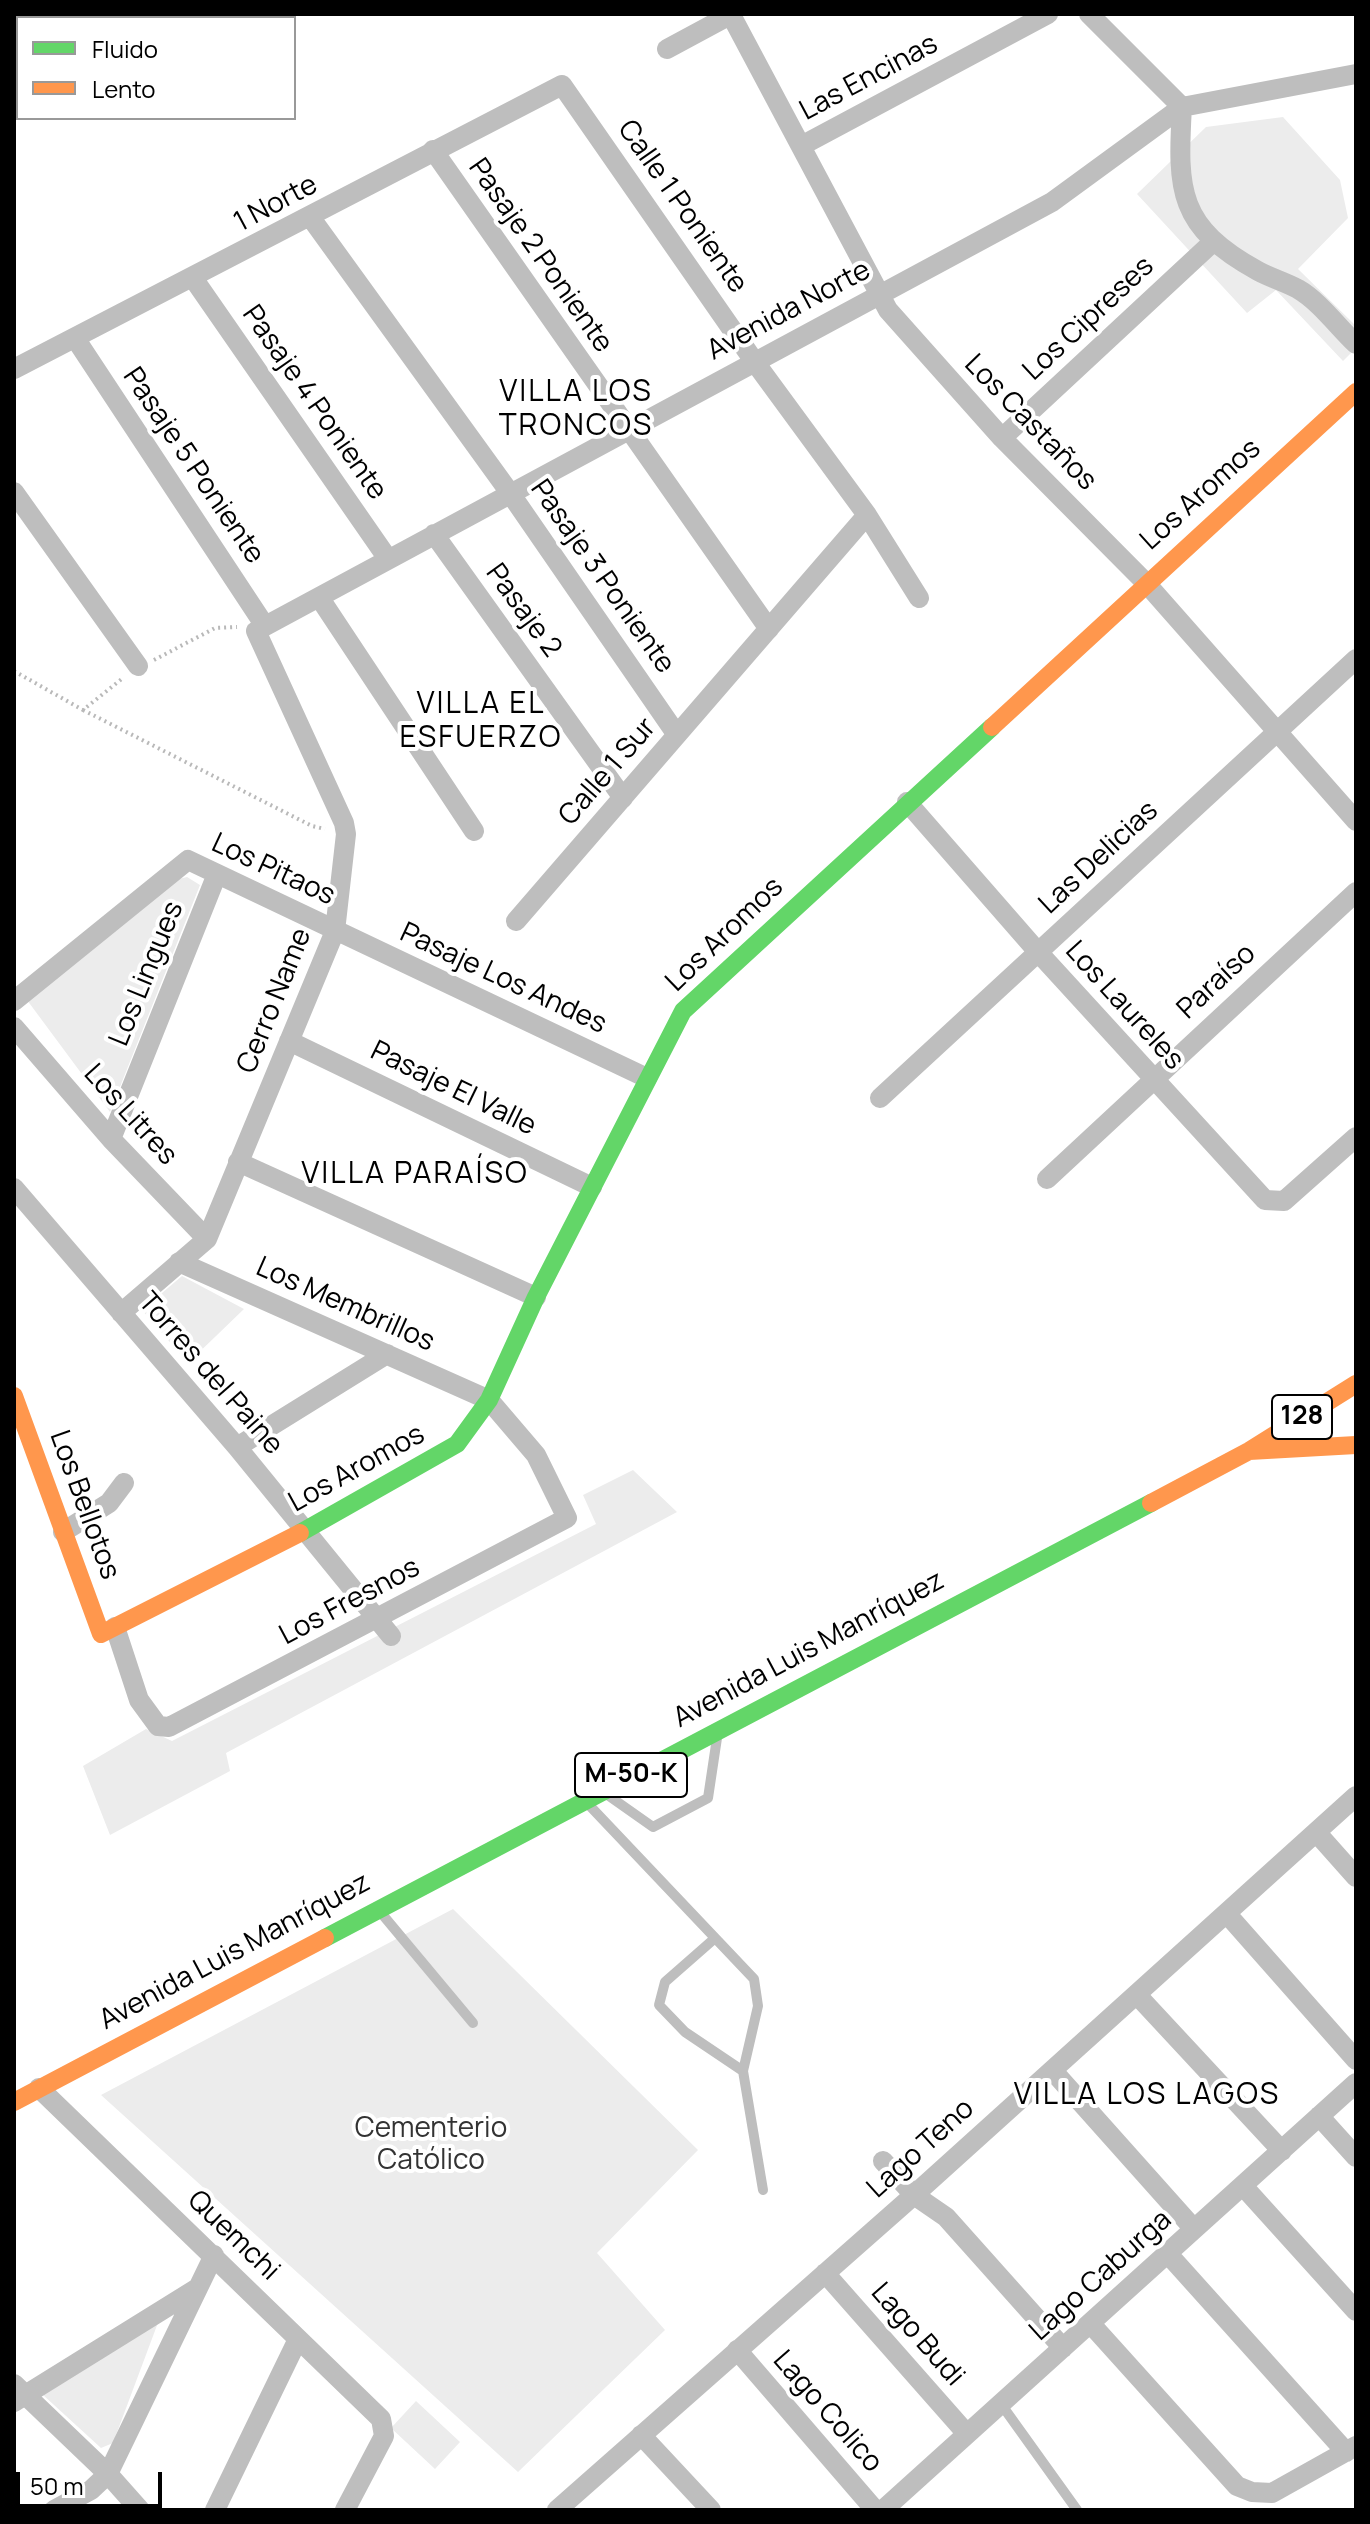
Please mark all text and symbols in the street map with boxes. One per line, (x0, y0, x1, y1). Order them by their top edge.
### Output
legend (16, 16, 296, 120)
street label: Las Encinas (794, 28, 944, 128)
text: Fluido (92, 32, 158, 65)
text: Lento (92, 72, 156, 105)
street label: Calle 1 Poniente (610, 114, 754, 300)
street label: Pasaje 2 Poniente (461, 153, 619, 359)
street label: 1 Norte (229, 168, 323, 240)
street label: Los Cipreses (1017, 250, 1161, 388)
street label: Avenida Norte (702, 254, 876, 368)
street label: Pasaje 4 Poniente (234, 299, 394, 507)
street label: Los Castaños (957, 348, 1103, 498)
street label: Pasaje 5 Poniente (115, 362, 271, 570)
district label: VILLA LOS TRONCOS (499, 375, 653, 446)
street label: Los Aromos (1134, 432, 1268, 558)
street label: Pasaje 3 Poniente (523, 474, 681, 680)
street label: Pasaje 2 (478, 558, 568, 664)
district label: VILLA EL ESFUERZO (399, 687, 563, 758)
street label: Calle 1 Sur (552, 711, 664, 833)
street label: Las Delicias (1033, 794, 1165, 922)
street label: Los Pitaos (206, 827, 340, 913)
street label: Los Aromos (659, 871, 791, 999)
street label: Los Lingues (103, 897, 191, 1051)
street label: Pasaje Los Andes (394, 916, 612, 1042)
street label: Cerro Name (231, 924, 319, 1078)
street label: Los Laureles (1058, 935, 1190, 1077)
street label: Paraíso (1171, 937, 1263, 1027)
street label: Pasaje El Valle (365, 1034, 541, 1144)
street label: Los Litres (76, 1058, 184, 1172)
district label: VILLA PARAÍSO (301, 1157, 529, 1193)
street label: Los Membrillos (251, 1251, 439, 1359)
street label: Torres del Paine (130, 1286, 290, 1462)
road number: 128 (1272, 1395, 1332, 1439)
street label: Los Aromos (283, 1418, 431, 1520)
street label: Los Bellotos (42, 1426, 126, 1584)
street label: Los Fresnos (274, 1551, 426, 1653)
street label: Avenida Luis Manríquez (668, 1564, 950, 1736)
road number: M-50-K (575, 1753, 687, 1797)
street label: Avenida Luis Manríquez (94, 1866, 376, 2038)
district label: VILLA LOS LAGOS (1014, 2078, 1280, 2114)
street label: Lago Teno (861, 2092, 981, 2206)
park label: Cementerio Católico (355, 2112, 507, 2178)
street label: Quemchi (180, 2184, 286, 2288)
street label: Lago Caburga (1023, 2204, 1179, 2348)
street label: Lago Budi (863, 2277, 971, 2393)
street label: Lago Colico (765, 2344, 889, 2480)
scale bar (20, 2456, 166, 2506)
text: 50 m (30, 2469, 84, 2502)

